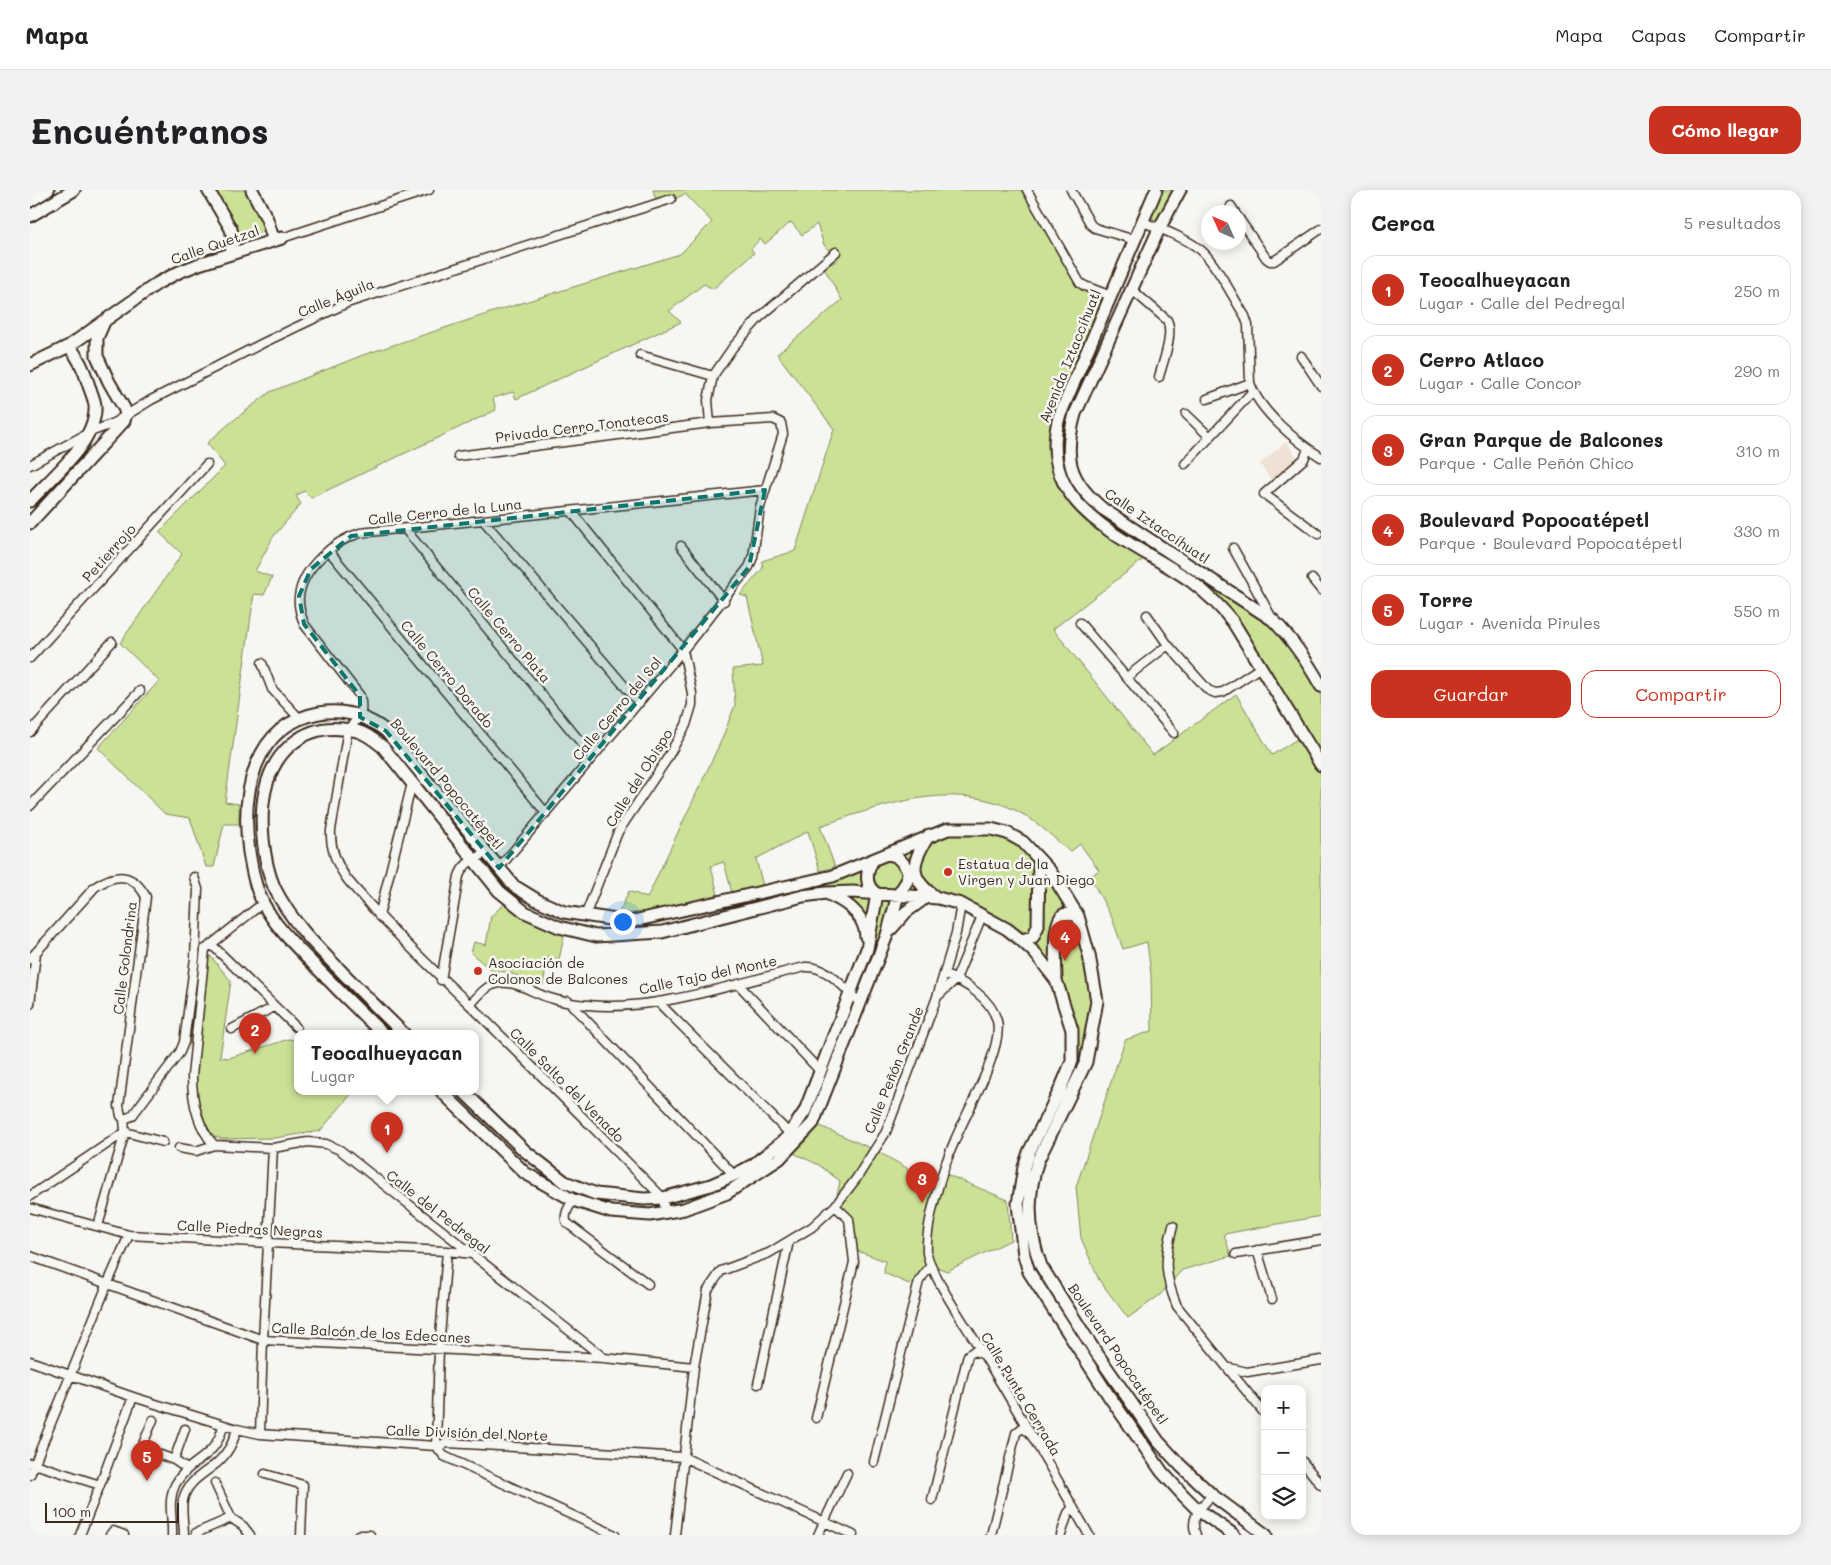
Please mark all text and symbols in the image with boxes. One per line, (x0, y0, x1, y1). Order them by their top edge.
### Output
text: Mapa (25, 19, 89, 50)
text: Mapa (1555, 23, 1603, 47)
text: Capas (1631, 23, 1686, 47)
text: Compartir (1714, 23, 1806, 47)
button: Cómo llegar (1649, 106, 1801, 154)
text: Encuéntranos (30, 107, 269, 153)
north arrow (1201, 205, 1246, 250)
text: Cerca (1371, 209, 1436, 236)
text: 5 resultados (1684, 212, 1781, 233)
street label: Calle Quetzal (168, 221, 262, 269)
text: Teocalhueyacan (1419, 267, 1570, 292)
street label: Calle Águila (295, 274, 377, 321)
text: 1 (1384, 280, 1392, 301)
text: 250 m (1734, 280, 1780, 301)
street label: Avenida Iztaccíhuatl (1034, 286, 1105, 425)
text: Lugar · Calle del Pedregal (1419, 292, 1625, 313)
text: Cerro Atlaco (1419, 347, 1544, 372)
text: 2 (1384, 360, 1392, 381)
text: 290 m (1734, 360, 1780, 381)
text: Lugar · Calle Concor (1419, 372, 1582, 393)
street label: Privada Cerro Tonatecas (494, 406, 670, 447)
text: Gran Parque de Balcones (1419, 427, 1663, 452)
text: 3 (1383, 440, 1393, 461)
text: 310 m (1736, 440, 1780, 461)
text: Parque · Calle Peñón Chico (1419, 452, 1634, 473)
street label: Calle Iztaccíhuatl (1101, 483, 1213, 568)
street label: Calle Cerro de la Luna (367, 494, 523, 529)
text: Boulevard Popocatépetl (1419, 507, 1649, 532)
street label: Petierrojo (78, 520, 140, 586)
text: 4 (1383, 520, 1393, 541)
text: 330 m (1734, 520, 1780, 541)
text: Parque · Boulevard Popocatépetl (1419, 532, 1683, 553)
street label: Calle Cerro Plata (464, 583, 555, 687)
text: Torre (1419, 587, 1473, 612)
text: 5 (1383, 600, 1393, 621)
text: 550 m (1734, 600, 1780, 621)
text: Lugar · Avenida Pirules (1419, 612, 1601, 633)
street label: Calle Cerro Dorado (397, 616, 498, 732)
street label: Calle Cerro del Sol (568, 653, 666, 764)
button: Guardar (1371, 670, 1571, 718)
button: Compartir (1581, 670, 1781, 718)
street label: Boulevard Popocatépetl (387, 714, 508, 853)
street label: Calle del Obispo (601, 725, 676, 830)
place label: Estatua de la Virgen y Juan Diego (958, 854, 1094, 889)
marker: Estatua de la Virgen y Juan Diego (942, 866, 954, 878)
street label: Calle Golondrina (108, 900, 141, 1016)
your location (610, 909, 636, 935)
pin: 4 (1049, 920, 1081, 961)
street label: Calle Tajo del Monte (637, 951, 779, 998)
place label: Asociación de Colonos de Balcones (488, 953, 628, 988)
marker: Asociación de Colonos de Balcones (472, 965, 484, 977)
street label: Calle Peñón Grande (859, 1003, 928, 1136)
pin: 2 (239, 1013, 271, 1054)
street label: Calle Salto del Venado (506, 1023, 629, 1146)
popup (294, 1030, 479, 1095)
text: Teocalhueyacan (311, 1040, 462, 1065)
text: Lugar (311, 1065, 355, 1086)
pin: 1 (371, 1112, 403, 1153)
pin: 3 (906, 1162, 938, 1203)
street label: Calle del Pedregal (383, 1165, 494, 1258)
street label: Calle Piedras Negras (177, 1215, 323, 1242)
street label: Boulevard Popocatépetl (1064, 1280, 1173, 1428)
street label: Calle Balcón de los Edecanes (271, 1318, 471, 1347)
street label: Calle Punta Cerrada (977, 1328, 1066, 1459)
map controls (1261, 1385, 1306, 1520)
button: + (1261, 1385, 1306, 1430)
street label: Calle División del Norte (386, 1420, 548, 1445)
button: − (1261, 1430, 1306, 1475)
pin: 5 (131, 1440, 163, 1481)
button: layers (1261, 1475, 1306, 1520)
scale bar (45, 1500, 179, 1523)
text: 100 m (52, 1502, 91, 1521)

